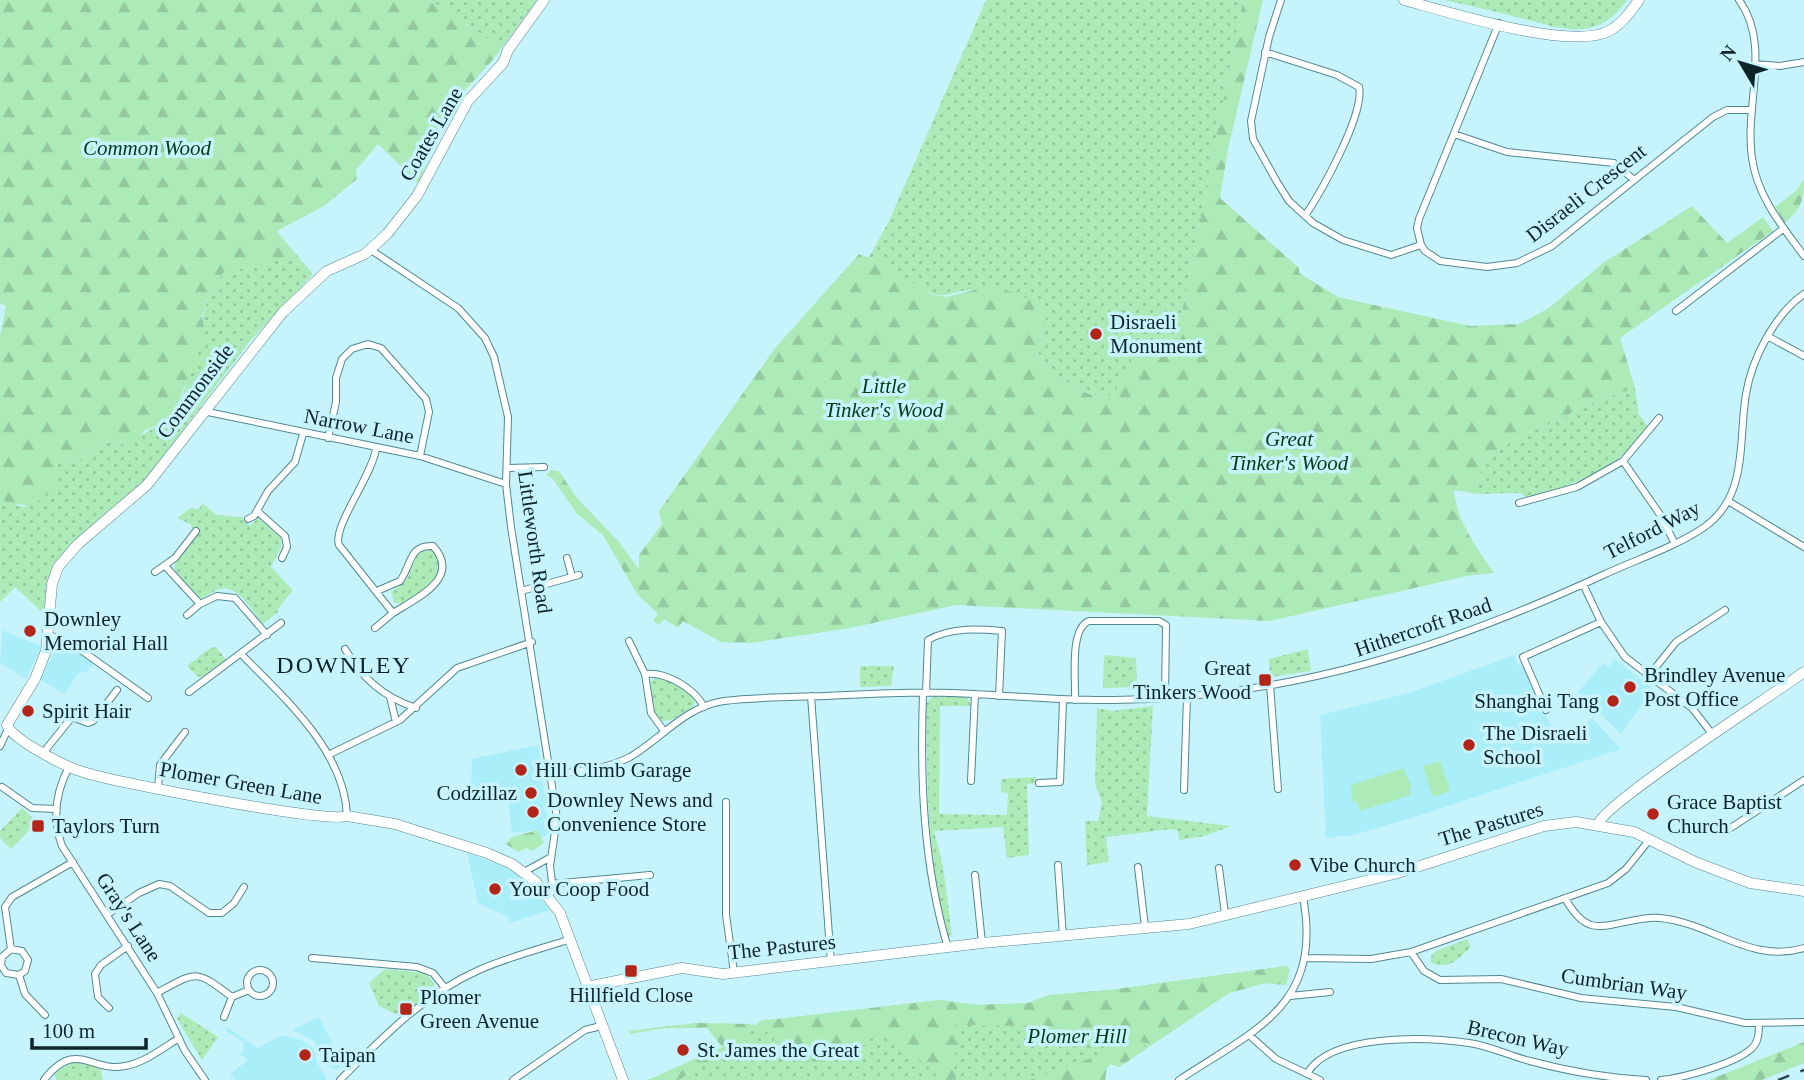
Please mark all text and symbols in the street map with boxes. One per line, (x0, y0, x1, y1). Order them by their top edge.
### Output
north arrow (1706, 28, 1776, 98)
text: N (1715, 41, 1741, 65)
street label: Coates Lane (395, 83, 467, 185)
park label: Common Wood (83, 136, 212, 160)
street label: Disraeli Crescent (1521, 139, 1651, 247)
place label: Disraeli Monument (1110, 310, 1202, 358)
marker: Disraeli Monument (1088, 326, 1104, 342)
street label: Commonside (152, 339, 238, 443)
park label: Little Tinker's Wood (825, 374, 944, 422)
street label: Narrow Lane (302, 404, 416, 448)
park label: Great Tinker's Wood (1230, 427, 1349, 475)
street label: Littleworth Road (513, 469, 557, 615)
street label: Telford Way (1600, 495, 1704, 564)
street label: Hithercroft Road (1352, 592, 1495, 662)
place label: Downley Memorial Hall (44, 607, 168, 655)
marker: Downley Memorial Hall (22, 623, 38, 639)
district label: DOWNLEY (276, 652, 412, 678)
place label: Great Tinkers Wood (1133, 656, 1251, 704)
place label: Brindley Avenue Post Office (1644, 663, 1785, 711)
marker: Great Tinkers Wood (1257, 672, 1273, 688)
marker: Brindley Avenue Post Office (1622, 679, 1638, 695)
place label: Shanghai Tang (1474, 689, 1599, 713)
marker: Shanghai Tang (1605, 693, 1621, 709)
place label: Spirit Hair (42, 699, 131, 723)
marker: Spirit Hair (20, 703, 36, 719)
place label: The Disraeli School (1483, 721, 1588, 769)
marker: The Disraeli School (1461, 737, 1477, 753)
street label: Plomer Green Lane (158, 757, 324, 809)
place label: Hill Climb Garage (535, 758, 691, 782)
marker: Hill Climb Garage (513, 762, 529, 778)
place label: Codzillaz (437, 781, 517, 805)
marker: Codzillaz (523, 785, 539, 801)
place label: Downley News and Convenience Store (547, 788, 713, 836)
place label: Grace Baptist Church (1667, 790, 1782, 838)
street label: The Pastures (1436, 797, 1546, 851)
marker: Downley News and Convenience Store (525, 804, 541, 820)
marker: Grace Baptist Church (1645, 806, 1661, 822)
place label: Taylors Turn (52, 814, 160, 838)
marker: Taylors Turn (30, 818, 46, 834)
place label: Vibe Church (1309, 853, 1416, 877)
marker: Vibe Church (1287, 857, 1303, 873)
street label: Gray's Lane (91, 868, 167, 966)
place label: Your Coop Food (509, 877, 650, 901)
marker: Your Coop Food (487, 881, 503, 897)
street label: The Pastures (727, 929, 837, 965)
marker: Hillfield Close (623, 963, 639, 979)
street label: Cumbrian Way (1560, 963, 1689, 1005)
place label: Hillfield Close (569, 983, 693, 1007)
place label: Plomer Green Avenue (420, 985, 539, 1033)
marker: Plomer Green Avenue (398, 1001, 414, 1017)
scale bar (32, 1006, 145, 1050)
street label: Brecon Way (1465, 1015, 1572, 1061)
text: 100 m (42, 1019, 95, 1043)
park label: Plomer Hill (1026, 1024, 1127, 1048)
place label: St. James the Great (697, 1038, 859, 1062)
marker: St. James the Great (675, 1042, 691, 1058)
place label: Taipan (319, 1043, 376, 1067)
marker: Taipan (297, 1047, 313, 1063)

